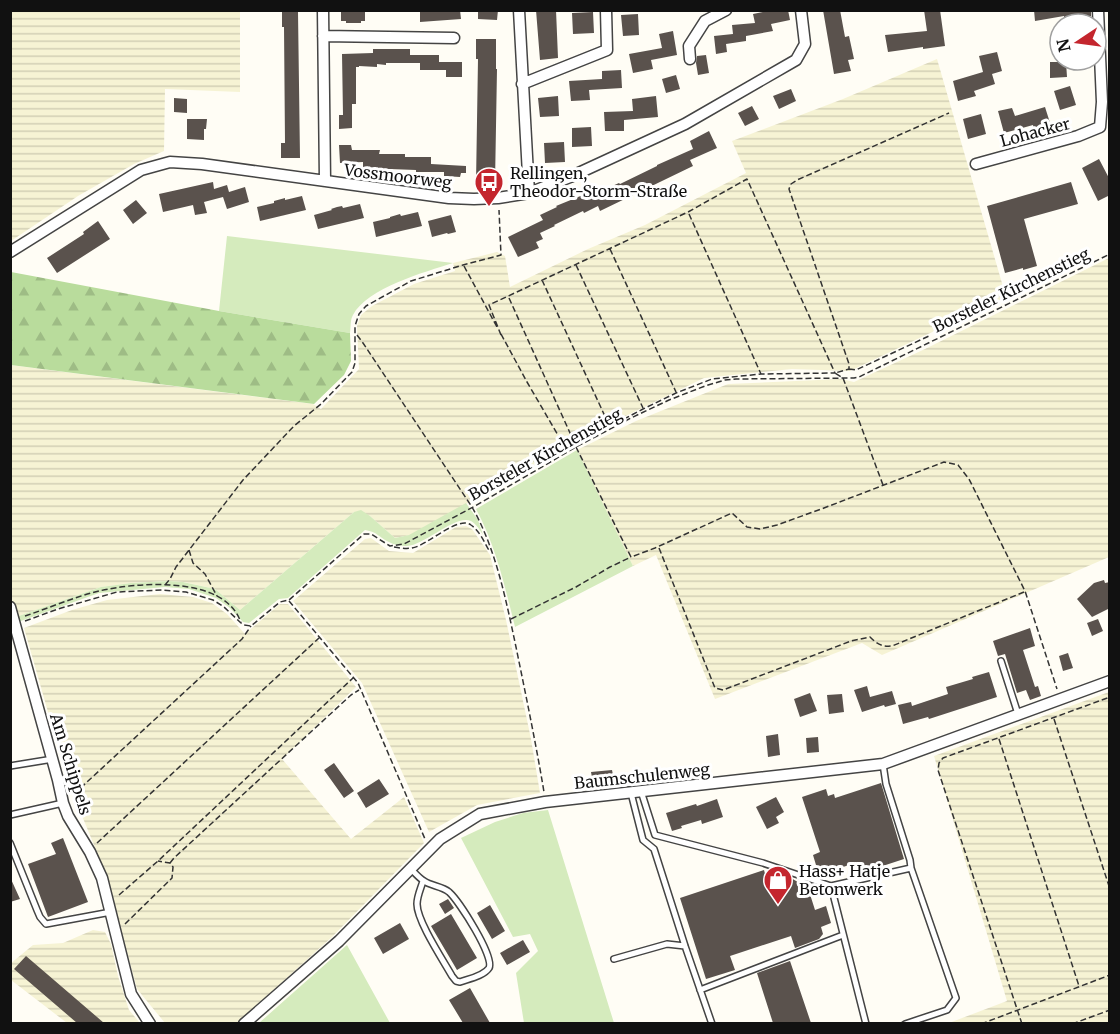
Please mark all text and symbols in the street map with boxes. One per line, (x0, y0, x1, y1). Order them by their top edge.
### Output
north arrow (1048, 12, 1108, 72)
text: N (1052, 37, 1075, 54)
street label: Lohacker (998, 113, 1072, 151)
street label: Vossmoorweg (342, 159, 453, 193)
place label: Rellingen, Theodor-Storm-Straße (510, 163, 687, 201)
bus stop icon: Rellingen, Theodor-Storm-Straße (473, 166, 505, 208)
street label: Borsteler Kirchenstieg (929, 243, 1093, 337)
street label: Borsteler Kirchenstieg (465, 403, 625, 504)
street label: Am Schippels (46, 710, 96, 817)
street label: Baumschulenweg (573, 759, 711, 793)
place label: Hass+ Hatje Betonwerk (799, 861, 890, 899)
shop icon: Hass+ Hatje Betonwerk (762, 864, 794, 906)

